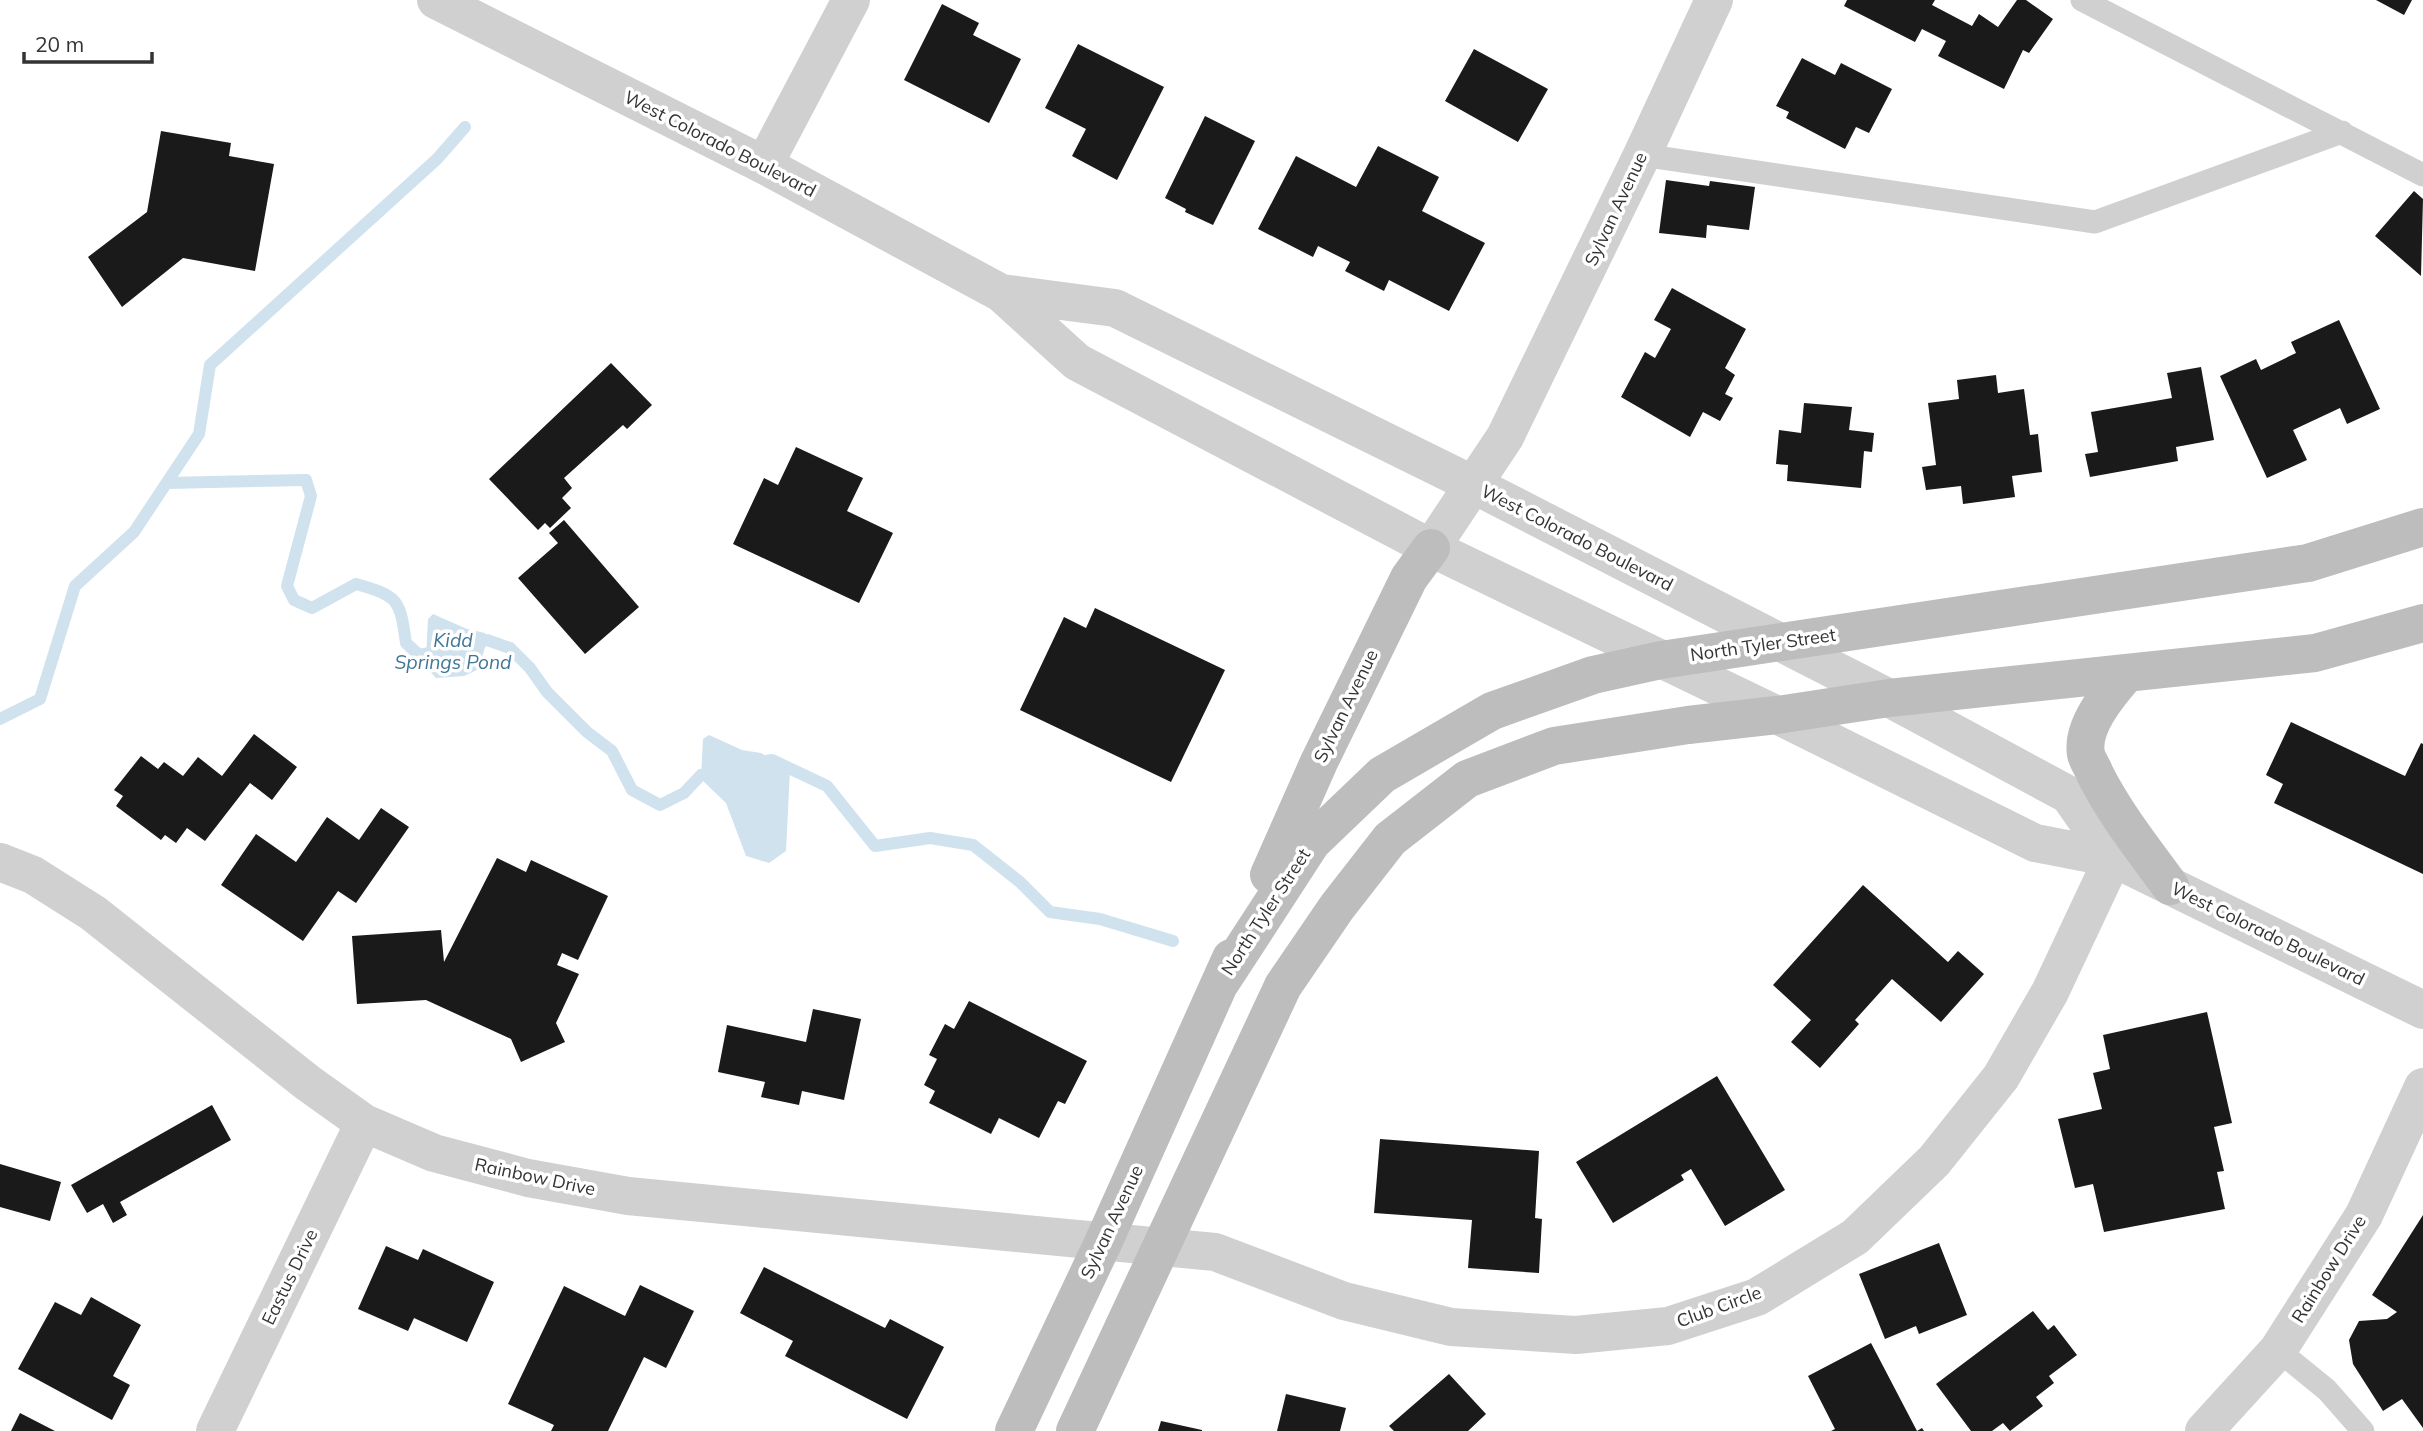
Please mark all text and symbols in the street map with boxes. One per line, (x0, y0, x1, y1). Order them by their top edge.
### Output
scale bar (24, 21, 152, 65)
text: 20 m (35, 31, 84, 57)
street label: West Colorado Boulevard (620, 85, 820, 202)
street label: Sylvan Avenue (1579, 148, 1652, 269)
street label: West Colorado Boulevard (1477, 479, 1677, 596)
street label: North Tyler Street (1689, 623, 1837, 666)
water label: Kidd Springs Pond (395, 628, 512, 674)
street label: Sylvan Avenue (1308, 645, 1383, 766)
street label: North Tyler Street (1216, 844, 1315, 979)
street label: West Colorado Boulevard (2168, 877, 2369, 990)
street label: Rainbow Drive (473, 1152, 598, 1201)
street label: Sylvan Avenue (1075, 1161, 1148, 1282)
street label: Rainbow Drive (2286, 1211, 2371, 1327)
street label: Eastus Drive (256, 1225, 323, 1329)
street label: Club Circle (1673, 1281, 1764, 1332)

